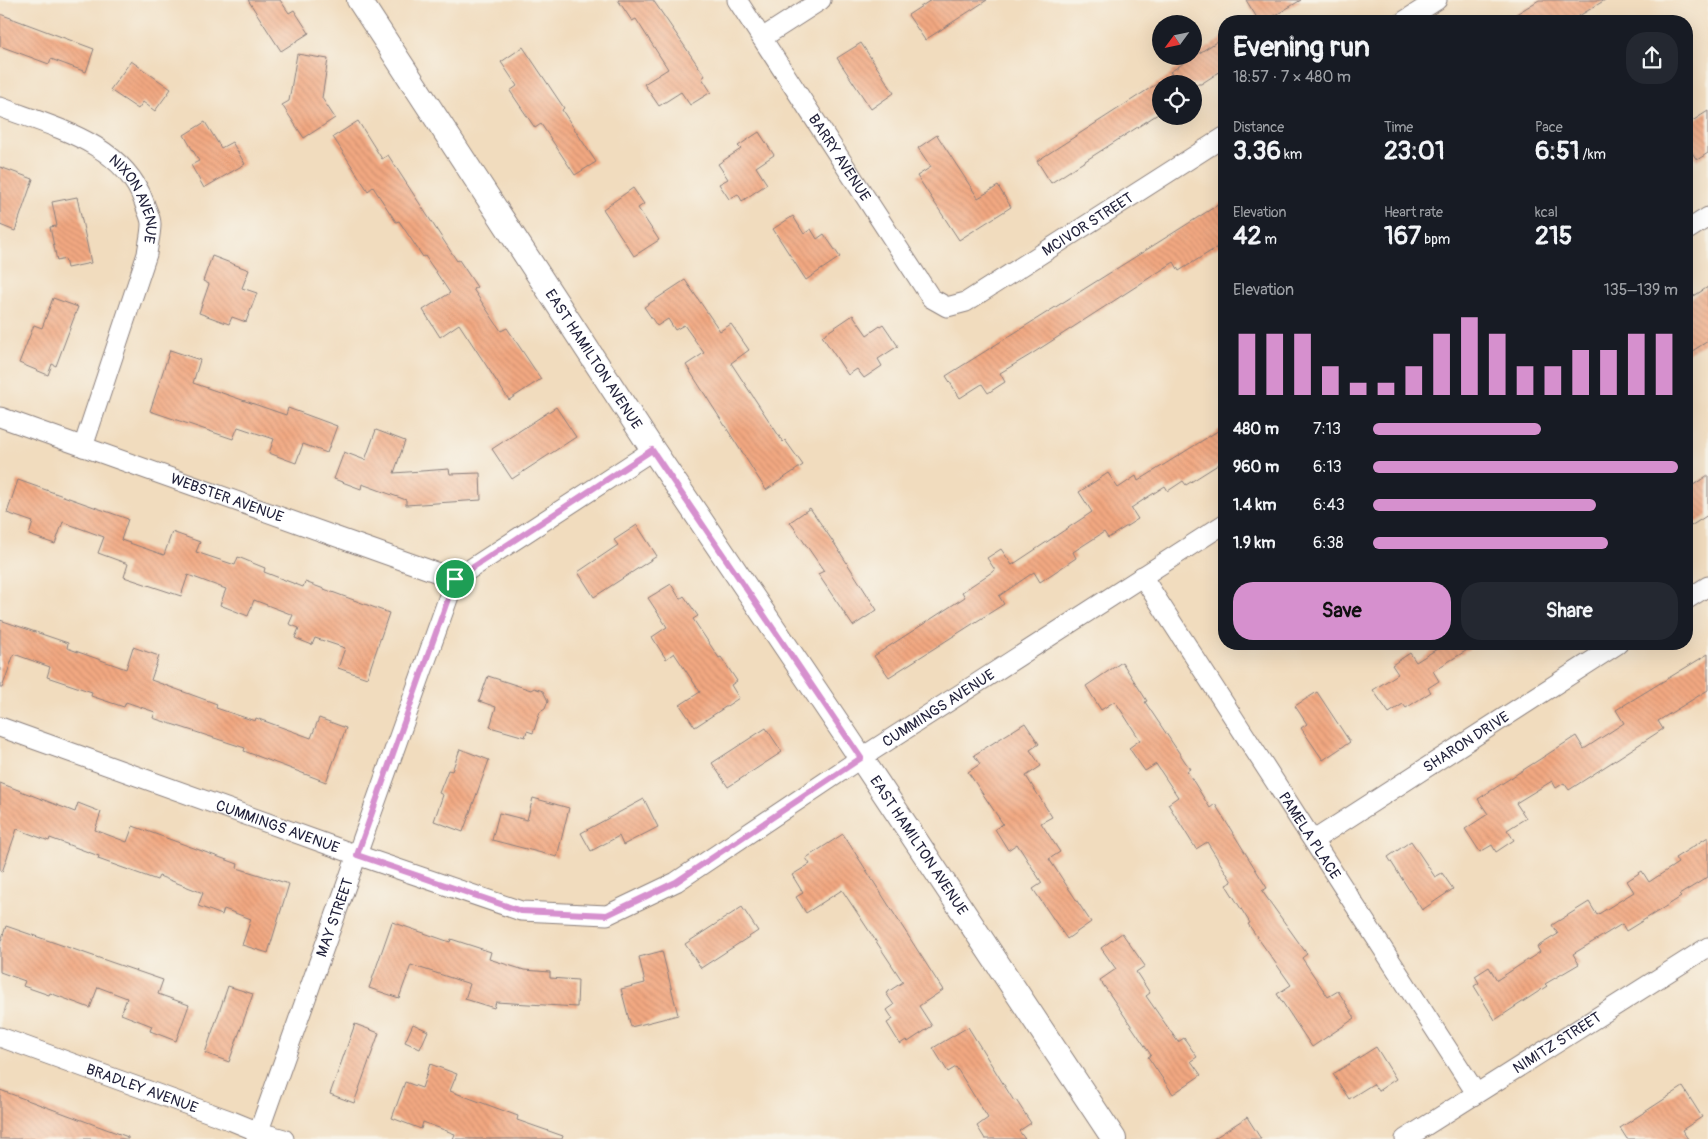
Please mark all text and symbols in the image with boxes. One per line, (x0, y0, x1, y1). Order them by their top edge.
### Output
north arrow (1152, 15, 1202, 65)
map controls (1152, 15, 1202, 125)
text: Evening run (1233, 30, 1370, 65)
button: share (1626, 32, 1678, 84)
text: 18:57 · 7 × 480 m (1233, 67, 1351, 87)
button: locate (1152, 75, 1202, 125)
street label: BARRY AVENUE (804, 111, 875, 205)
text: Distance (1233, 119, 1284, 136)
text: Time (1384, 119, 1413, 136)
text: Pace (1535, 119, 1563, 136)
text: 3.36 (1233, 136, 1281, 167)
text: 23:01 (1384, 136, 1445, 167)
text: 6:51 (1535, 136, 1580, 167)
text: km (1281, 146, 1302, 163)
text: /km (1580, 146, 1606, 163)
street label: NIXON AVENUE (105, 150, 160, 245)
street label: MCIVOR STREET (1039, 188, 1137, 261)
text: Elevation (1233, 204, 1286, 221)
text: Heart rate (1384, 204, 1443, 221)
text: kcal (1535, 204, 1558, 221)
text: 42 (1233, 221, 1261, 252)
text: 167 (1384, 221, 1421, 252)
text: 215 (1535, 221, 1572, 252)
text: m (1261, 231, 1277, 248)
text: bpm (1421, 231, 1450, 248)
text: Elevation (1233, 280, 1294, 300)
text: 135–139 m (1604, 280, 1678, 300)
street label: EAST HAMILTON AVENUE (541, 286, 646, 433)
text: 480 m (1233, 419, 1279, 439)
text: 7:13 (1313, 419, 1341, 439)
text: 960 m (1233, 457, 1279, 477)
text: 6:13 (1313, 457, 1342, 477)
street label: WEBSTER AVENUE (168, 469, 286, 527)
text: 1.4 km (1233, 495, 1276, 515)
text: 6:43 (1313, 495, 1345, 515)
text: 1.9 km (1233, 533, 1275, 553)
text: 6:38 (1313, 533, 1344, 553)
pin (434, 558, 476, 600)
icon: arrive (441, 565, 469, 593)
button: Save (1233, 582, 1451, 640)
button: Share (1461, 582, 1678, 640)
street label: CUMMINGS AVENUE (879, 665, 999, 752)
street label: SHARON DRIVE (1420, 707, 1513, 777)
street label: EAST HAMILTON AVENUE (865, 772, 972, 919)
street label: PAMELA PLACE (1274, 789, 1344, 883)
street label: CUMMINGS AVENUE (213, 796, 342, 858)
street label: MAY STREET (312, 876, 358, 960)
street label: NIMITZ STREET (1510, 1008, 1605, 1078)
street label: BRADLEY AVENUE (83, 1060, 200, 1118)

